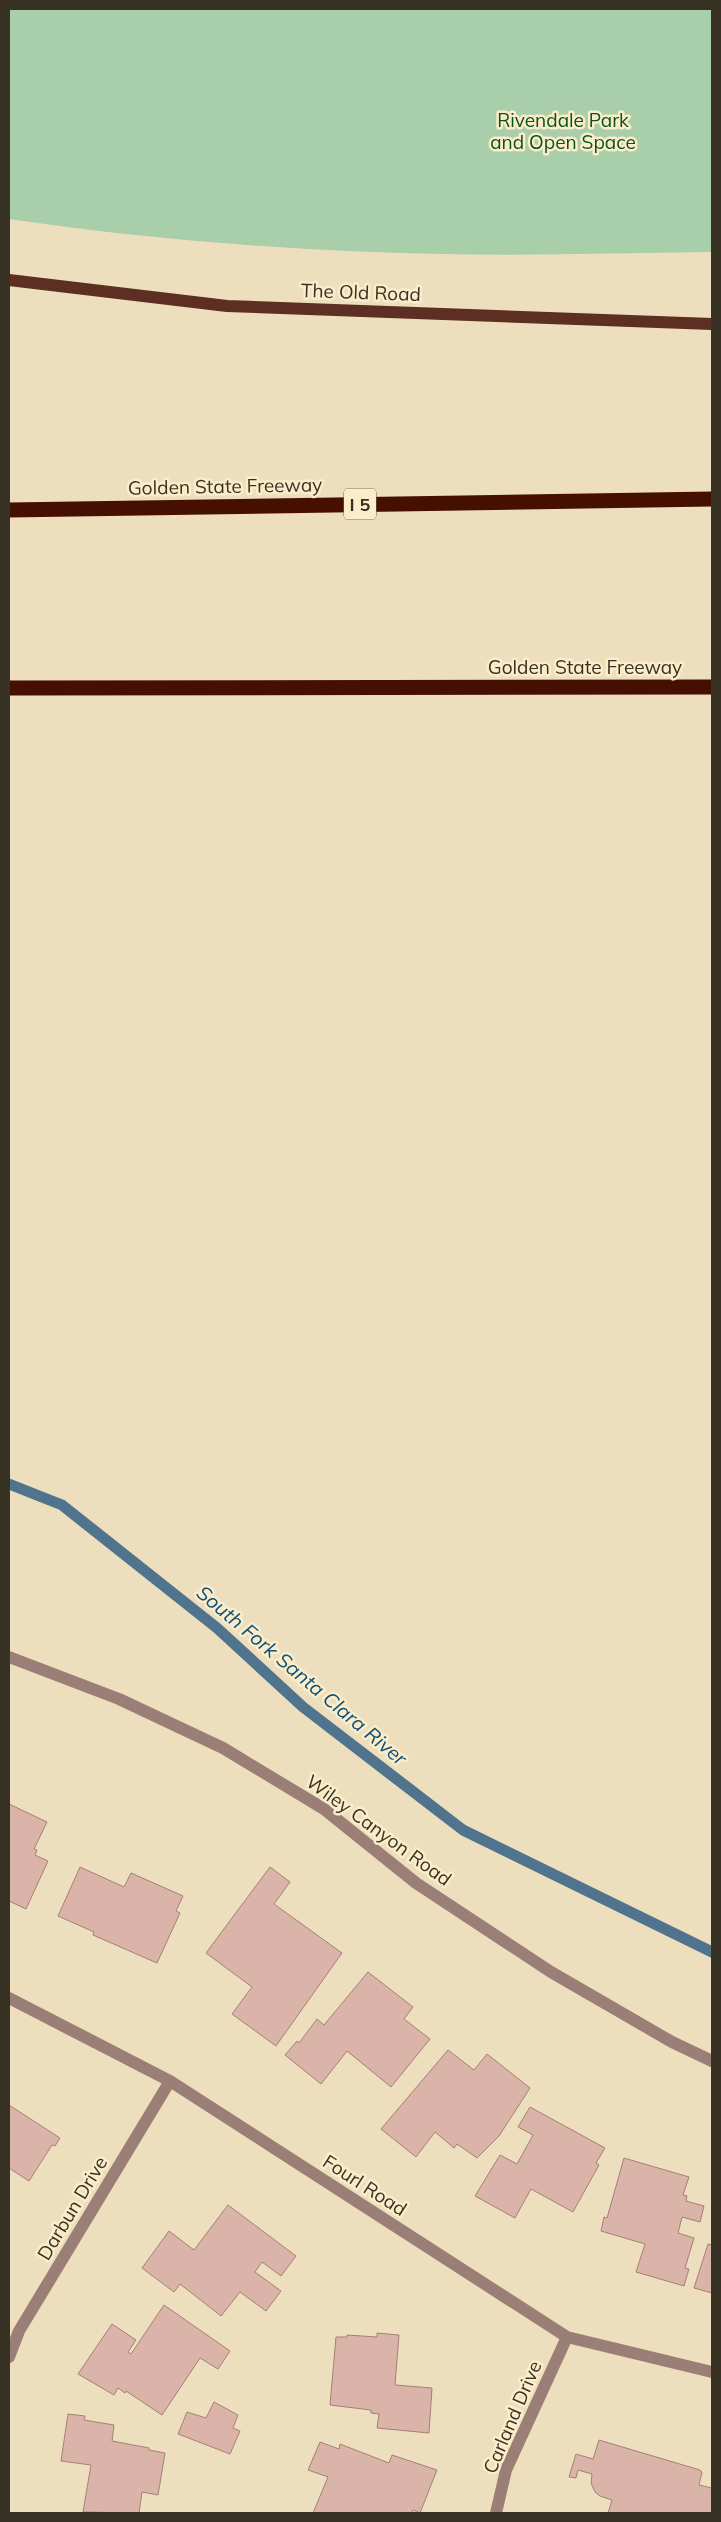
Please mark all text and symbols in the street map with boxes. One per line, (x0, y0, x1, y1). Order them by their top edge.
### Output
park label: Rivendale Park and Open Space (490, 108, 636, 154)
street label: The Old Road (301, 278, 421, 306)
street label: Golden State Freeway (128, 472, 322, 500)
road number: I 5 (344, 488, 376, 520)
street label: Golden State Freeway (488, 655, 682, 679)
water label: South Fork Santa Clara River (192, 1580, 413, 1771)
street label: Wiley Canyon Road (302, 1769, 456, 1891)
street label: Fourl Road (319, 2149, 411, 2221)
street label: Darbun Drive (32, 2152, 112, 2264)
street label: Carland Drive (477, 2357, 547, 2477)

